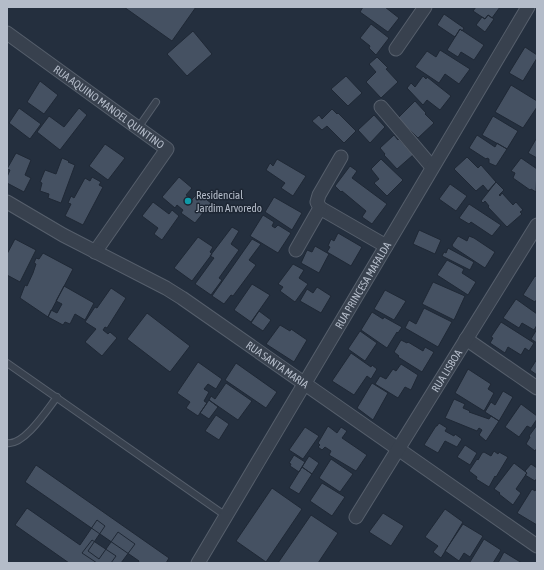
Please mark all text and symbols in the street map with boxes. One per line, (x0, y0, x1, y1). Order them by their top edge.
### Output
street label: RUA AQUINO MANOEL QUINTINO (51, 63, 167, 151)
place label: Residencial Jardim Arvoredo (196, 189, 262, 214)
marker: Residencial Jardim Arvoredo (183, 196, 193, 206)
street label: RUA PRINCESA MAFALDA (333, 239, 393, 331)
street label: RUA SANTA MARIA (244, 339, 311, 391)
street label: RUA LISBOA (429, 347, 465, 394)

